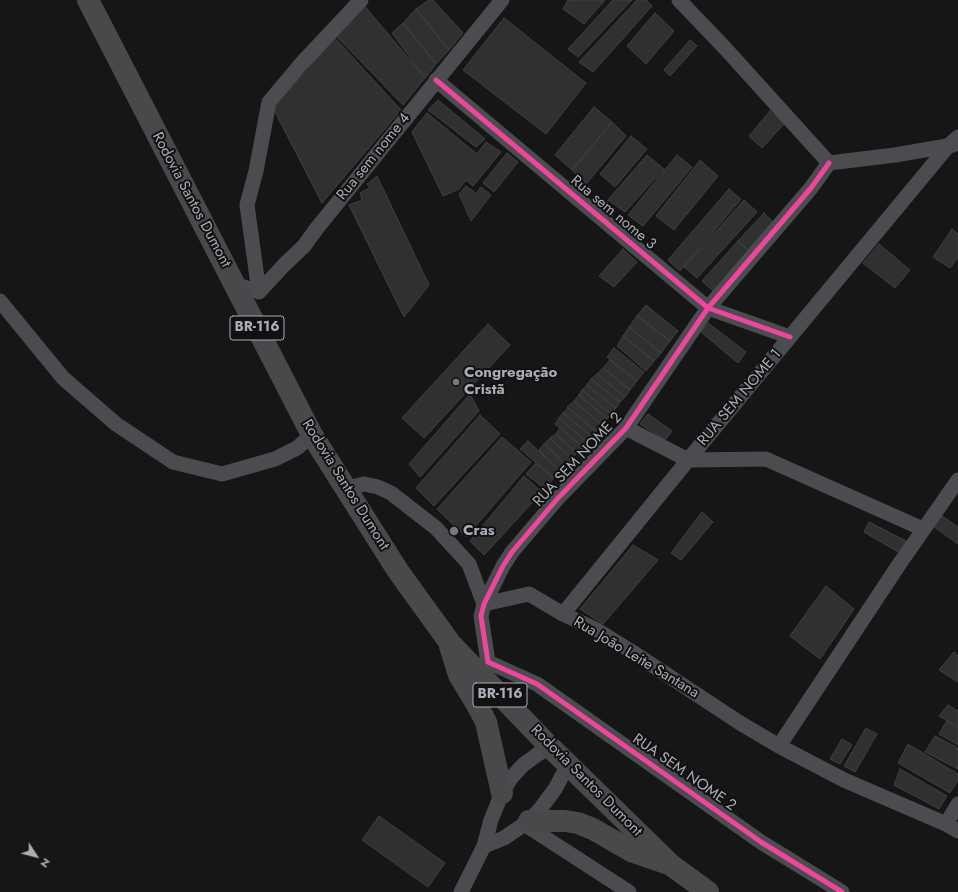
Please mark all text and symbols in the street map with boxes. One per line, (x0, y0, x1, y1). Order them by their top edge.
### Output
street label: Rua sem nome 4 (333, 110, 415, 204)
street label: Rodovia Santos Dumont (148, 129, 234, 271)
street label: Rua sem nome 3 (567, 172, 659, 254)
road number: BR-116 (230, 316, 284, 340)
street label: RUA SEM NOME 1 (694, 346, 786, 450)
place label: Congregação Cristã (464, 364, 557, 399)
marker: Congregação Cristã (451, 377, 461, 387)
street label: RUA SEM NOME 2 (530, 409, 626, 511)
street label: Rodovia Santos Dumont (298, 416, 392, 554)
place label: Cras (463, 522, 495, 540)
marker: Cras (448, 525, 460, 537)
street label: Rua João Leite Santana (570, 613, 702, 703)
road number: BR-116 (473, 683, 527, 707)
street label: Rodovia Santos Dumont (526, 721, 646, 841)
street label: RUA SEM NOME 2 (629, 731, 739, 815)
north arrow (16, 836, 56, 876)
text: N (37, 855, 55, 871)

